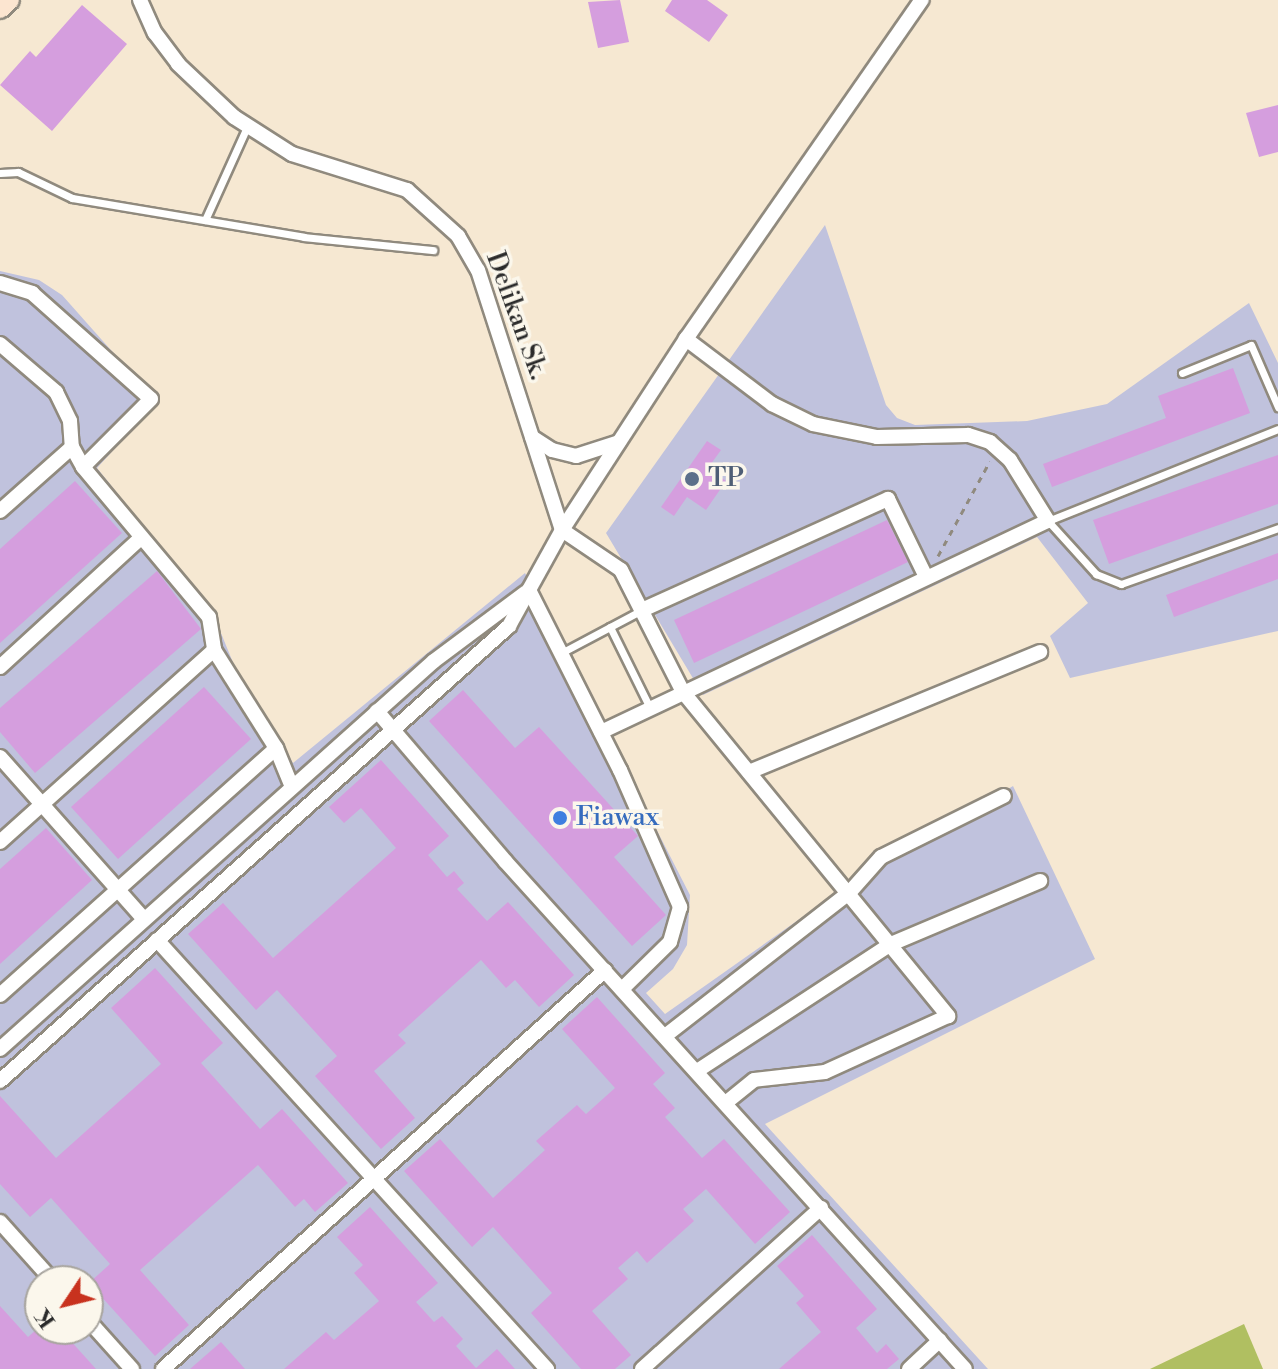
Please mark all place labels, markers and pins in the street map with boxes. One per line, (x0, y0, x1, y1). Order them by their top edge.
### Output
place label: TP (708, 463, 744, 495)
marker: TP (683, 470, 701, 488)
place label: Fiawax (576, 802, 659, 834)
marker: Fiawax (551, 809, 569, 827)

